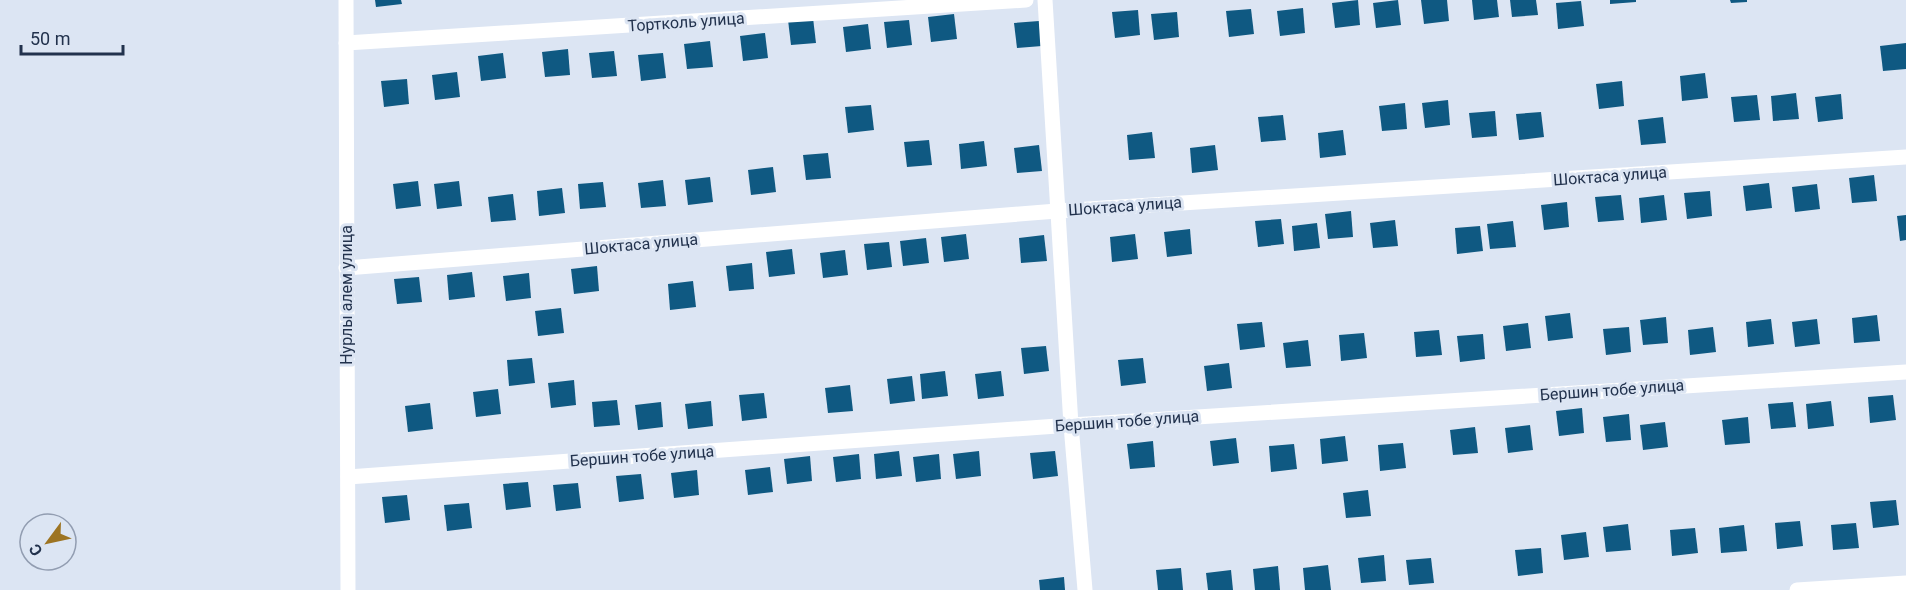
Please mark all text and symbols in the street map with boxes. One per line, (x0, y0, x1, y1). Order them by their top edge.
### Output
street label: Тортколь улица (627, 8, 745, 36)
scale bar (21, 18, 123, 56)
text: 50 m (30, 28, 70, 49)
street label: Шоктаса улица (1552, 163, 1668, 189)
street label: Шоктаса улица (1067, 193, 1183, 219)
street label: Нурлы алем улица (337, 225, 356, 365)
street label: Шоктаса улица (583, 230, 699, 258)
street label: Бершин тобе улица (1539, 375, 1685, 405)
street label: Бершин тобе улица (1054, 406, 1200, 436)
street label: Бершин тобе улица (569, 441, 715, 471)
north arrow (18, 512, 78, 572)
text: С (25, 540, 47, 559)

